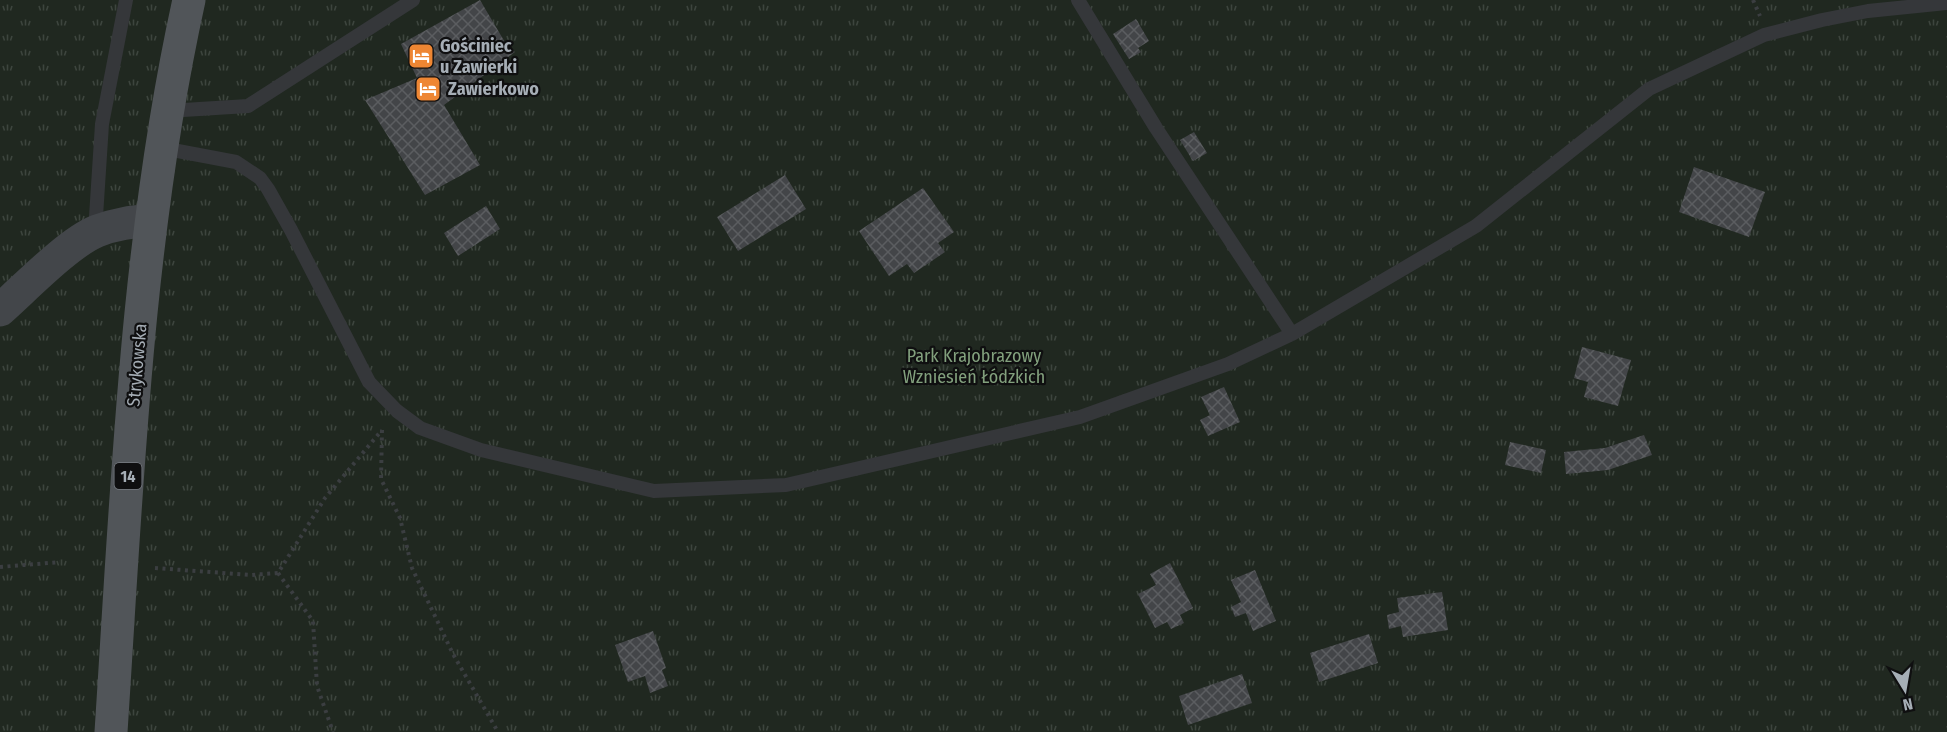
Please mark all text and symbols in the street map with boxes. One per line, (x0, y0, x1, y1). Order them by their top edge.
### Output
place label: Gościniec u Zawierki (440, 35, 517, 78)
hotel icon: Gościniec u Zawierki (406, 41, 436, 71)
hotel icon: Zawierkowo (413, 74, 443, 104)
place label: Zawierkowo (448, 78, 539, 100)
street label: Strykowska (122, 322, 152, 407)
park label: Park Krajobrazowy Wzniesień Łódzkich (903, 345, 1045, 388)
road number: 14 (114, 463, 142, 489)
north arrow (1875, 660, 1935, 720)
text: N (1901, 694, 1914, 714)

